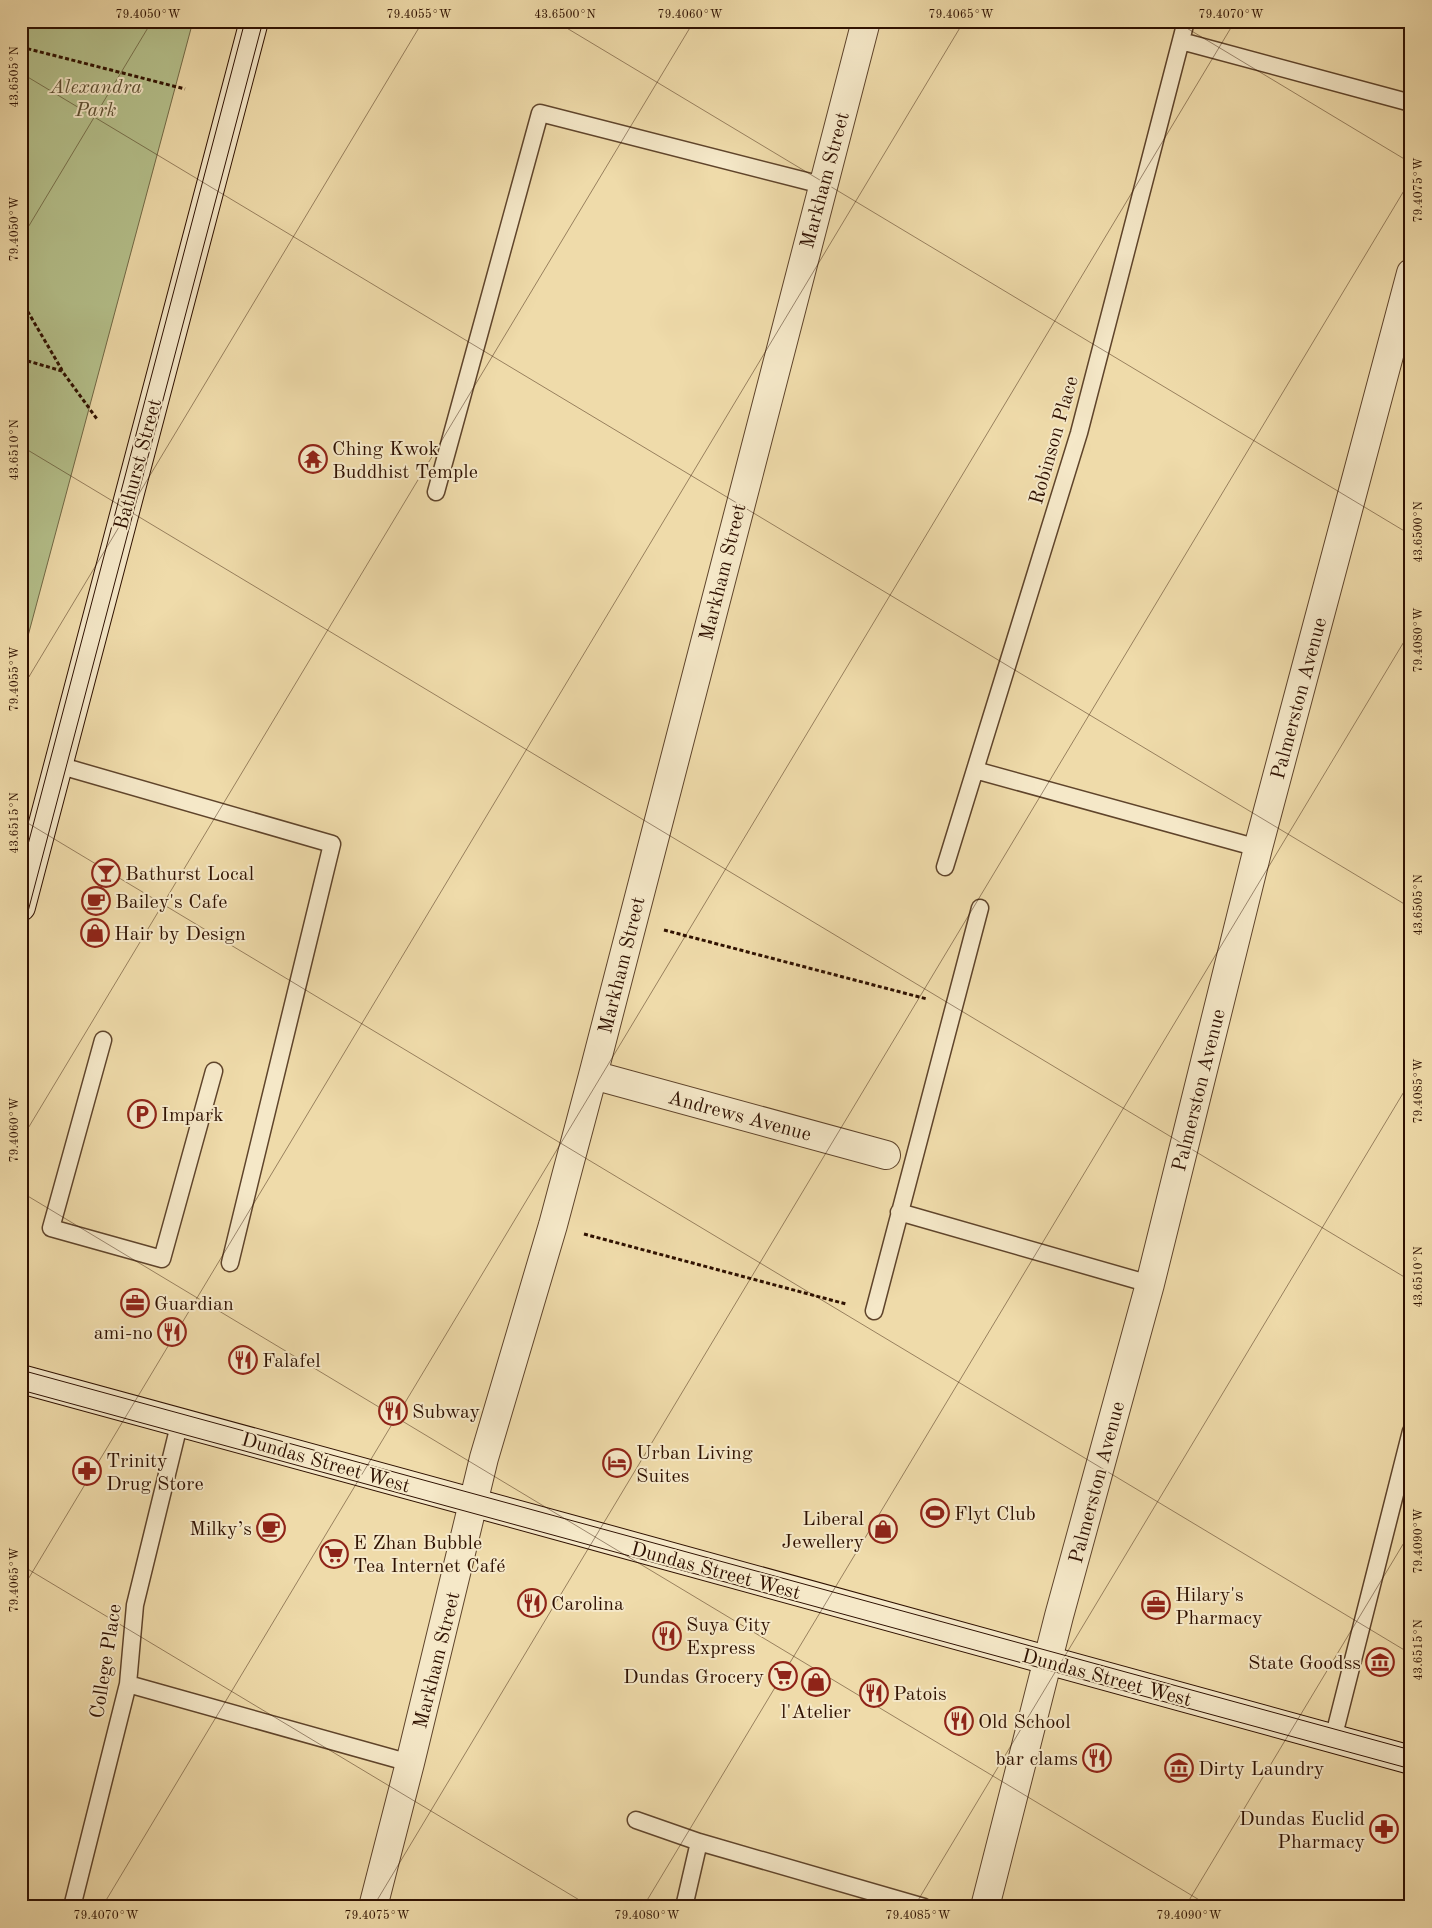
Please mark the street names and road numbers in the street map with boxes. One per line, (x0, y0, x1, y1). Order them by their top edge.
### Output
street label: Markham Street (798, 110, 854, 251)
street label: Robinson Place (1027, 374, 1083, 507)
street label: Bathurst Street (112, 397, 166, 532)
street label: Markham Street (697, 502, 751, 643)
street label: Palmerston Avenue (1269, 615, 1331, 782)
street label: Markham Street (596, 895, 650, 1036)
street label: Palmerston Avenue (1170, 1007, 1230, 1174)
street label: Andrews Avenue (666, 1088, 813, 1146)
street label: Palmerston Avenue (1067, 1399, 1129, 1566)
street label: Dundas Street West (239, 1430, 412, 1498)
street label: Dundas Street West (629, 1540, 802, 1604)
street label: Markham Street (411, 1590, 465, 1731)
street label: College Place (88, 1603, 126, 1720)
street label: Dundas Street West (1020, 1647, 1193, 1711)

